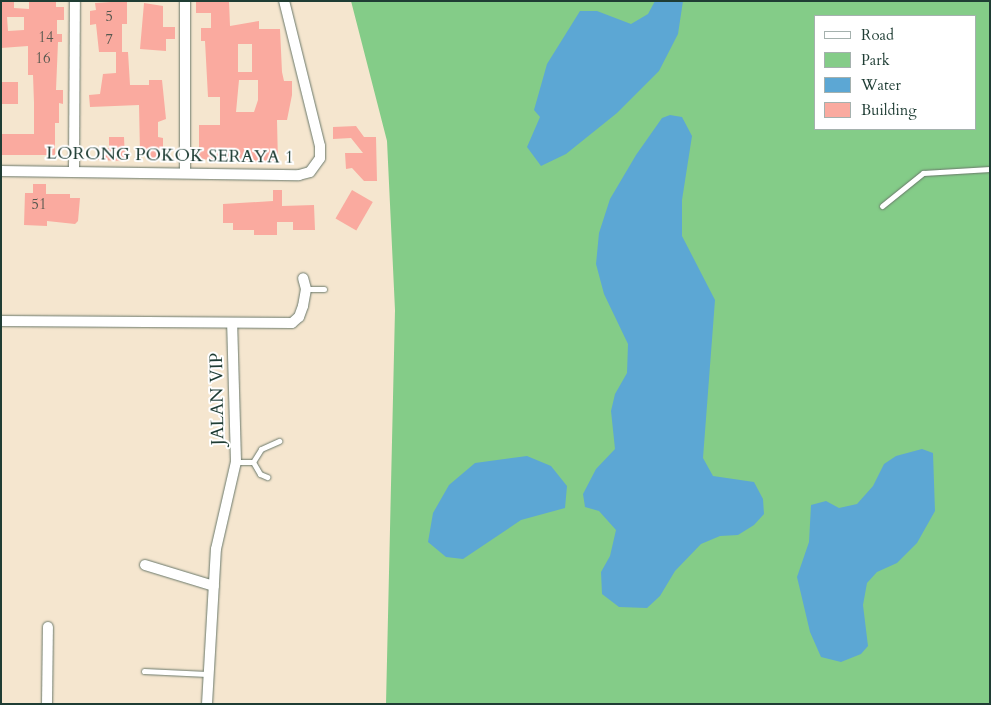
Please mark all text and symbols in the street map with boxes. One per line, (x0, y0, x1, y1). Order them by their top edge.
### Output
house number: 5 (105, 8, 113, 26)
legend (814, 15, 976, 130)
text: Road (861, 25, 894, 45)
house number: 14 (38, 29, 54, 47)
house number: 7 (105, 31, 113, 49)
house number: 16 (35, 50, 51, 68)
text: Park (861, 50, 890, 70)
text: Water (861, 75, 901, 95)
text: Building (861, 100, 917, 120)
street label: LORONG POKOK SERAYA 1 (46, 143, 294, 169)
house number: 51 (31, 196, 47, 214)
street label: JALAN VIP (206, 352, 230, 446)

